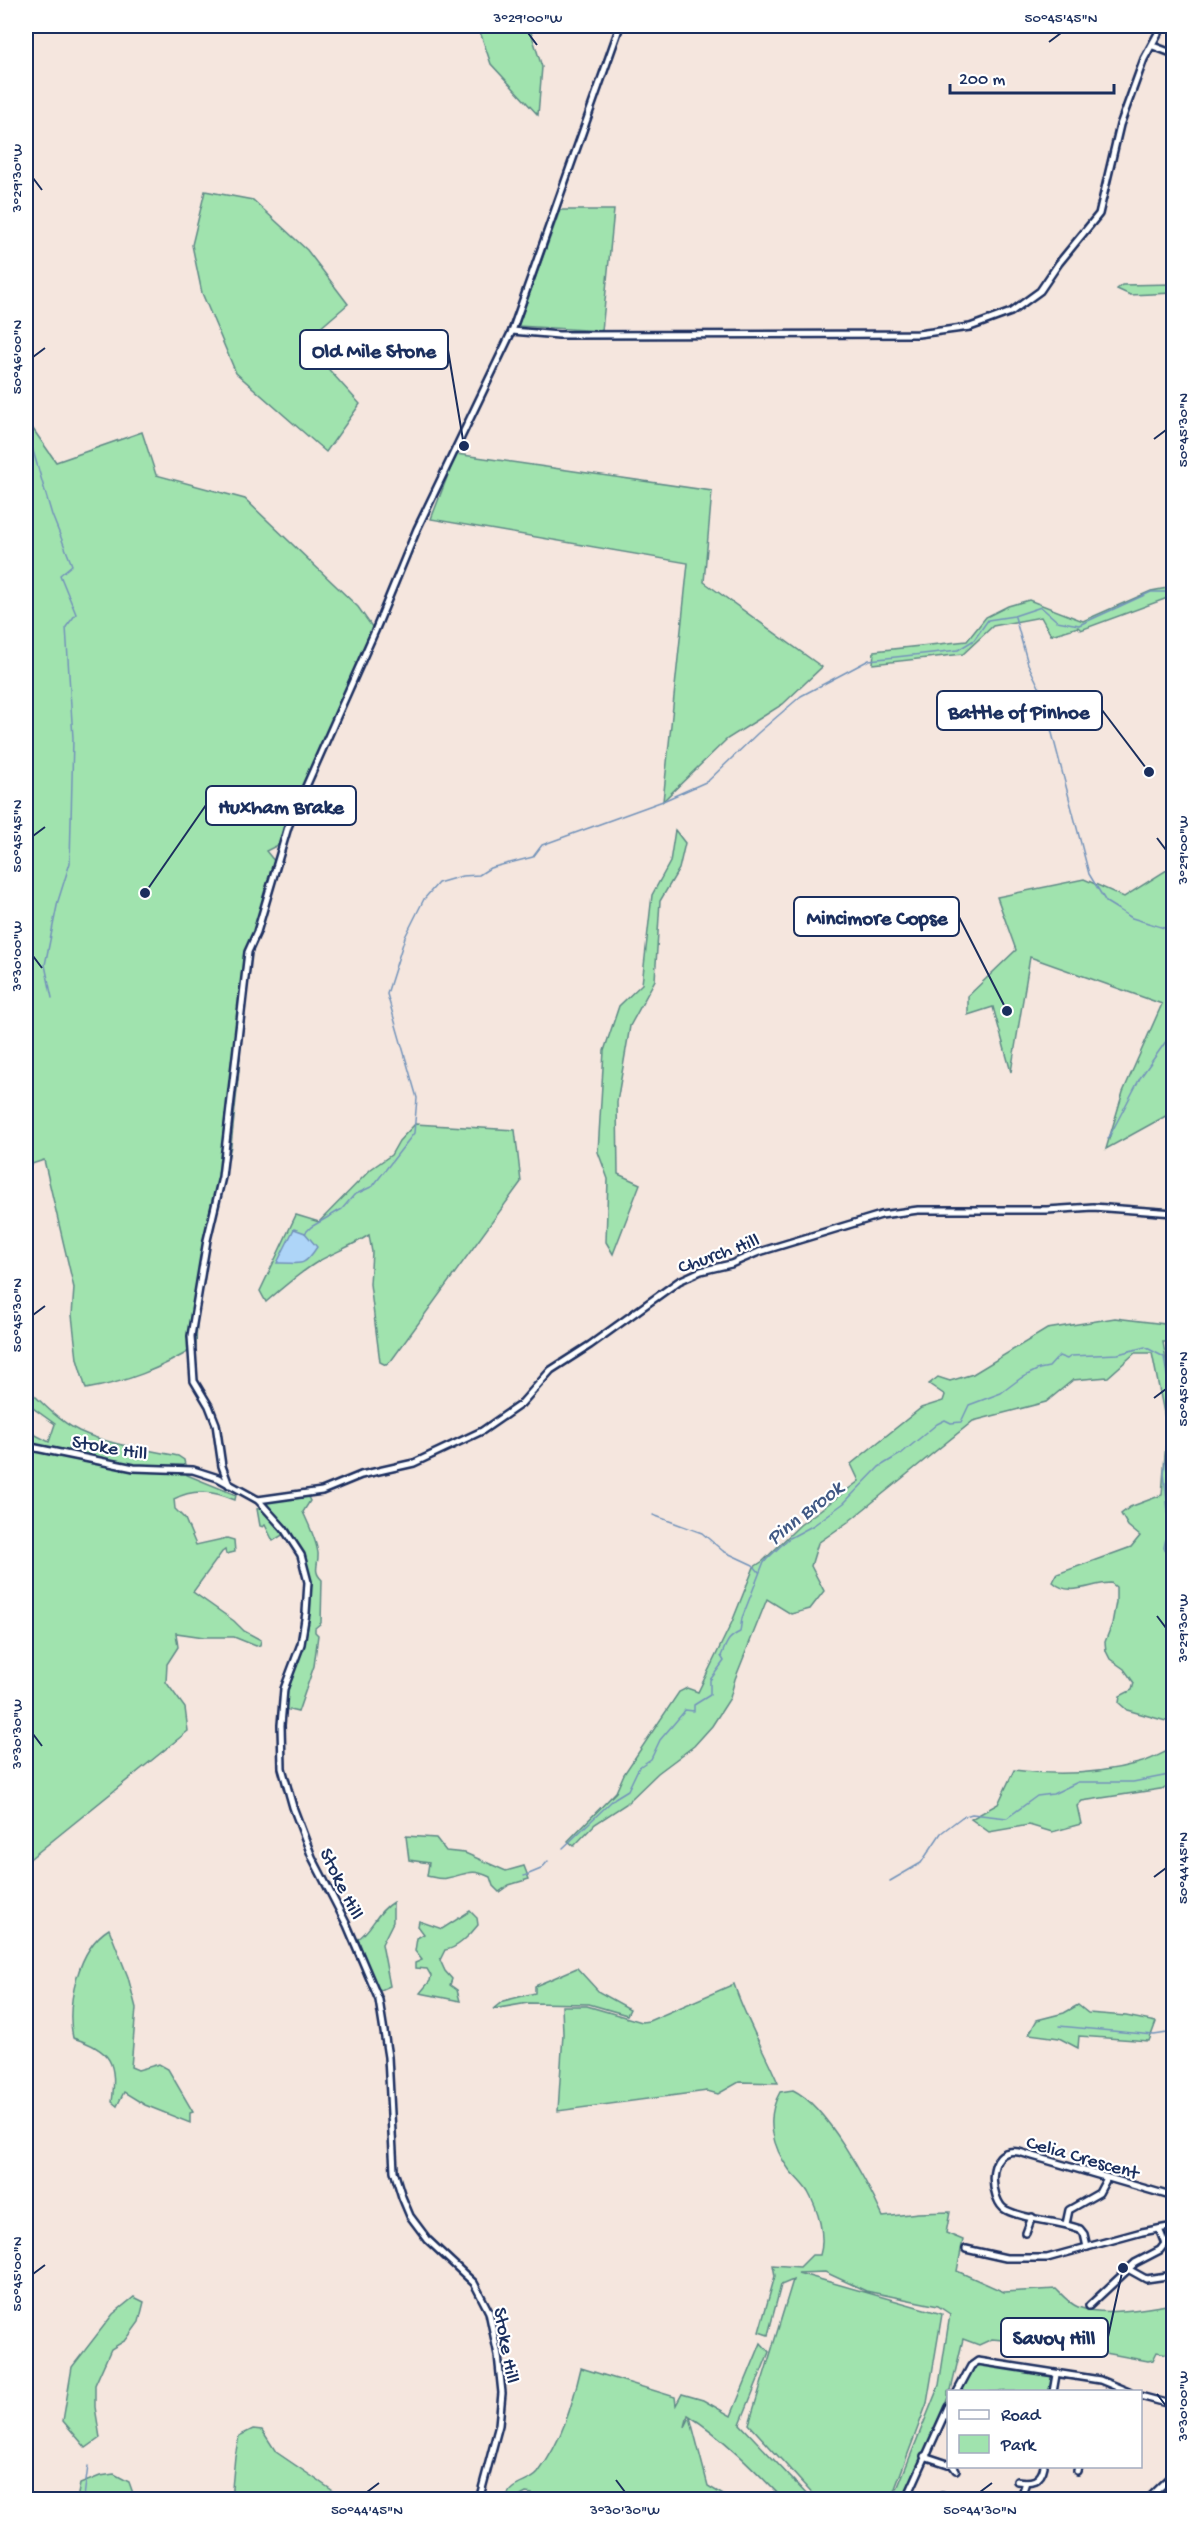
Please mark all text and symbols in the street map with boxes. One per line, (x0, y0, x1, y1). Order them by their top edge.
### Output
text: 3°29'00"W (492, 10, 563, 28)
text: 50°45'45"N (1025, 10, 1098, 28)
scale bar (950, 57, 1114, 95)
text: 200 m (959, 70, 1006, 91)
text: 3°29'30"W (9, 144, 27, 213)
text: 50°46'00"N (9, 319, 27, 394)
callout: Old Mile Stone (300, 330, 448, 369)
text: Old Mile Stone (312, 341, 437, 366)
text: 50°45'30"N (1175, 393, 1193, 467)
callout: Battle of Pinhoe (937, 691, 1102, 730)
text: Battle of Pinhoe (947, 702, 1091, 727)
callout: Huxham Brake (206, 786, 356, 825)
text: Huxham Brake (218, 797, 345, 822)
text: 50°45'45"N (9, 799, 27, 872)
text: 3°29'00"W (1175, 815, 1193, 886)
callout: Mincimore Copse (794, 897, 959, 936)
text: Mincimore Copse (806, 908, 949, 933)
text: 3°30'00"W (9, 920, 27, 992)
street label: Church Hill (675, 1230, 763, 1281)
text: 50°45'30"N (9, 1278, 27, 1352)
text: 50°45'00"N (1175, 1351, 1193, 1427)
street label: Stoke Hill (70, 1431, 149, 1467)
water label: Pinn Brook (763, 1475, 852, 1552)
text: 3°29'30"W (1175, 1594, 1193, 1663)
text: 3°30'30"W (9, 1699, 27, 1770)
text: 50°44'45"N (1175, 1832, 1193, 1904)
street label: Stoke Hill (313, 1845, 367, 1924)
street label: Celia Crescent (1023, 2132, 1143, 2187)
text: 50°45'00"N (9, 2236, 27, 2312)
street label: Stoke Hill (487, 2306, 523, 2385)
callout: Savoy Hill (1001, 2318, 1108, 2357)
text: Savoy Hill (1013, 2328, 1096, 2353)
text: 3°30'00"W (1175, 2370, 1193, 2442)
legend (947, 2390, 1142, 2468)
text: Road (1001, 2406, 1042, 2427)
text: Park (1000, 2436, 1037, 2457)
text: 50°44'45"N (331, 2502, 403, 2520)
text: 3°30'30"W (589, 2502, 660, 2520)
text: 50°44'30"N (943, 2502, 1017, 2520)

